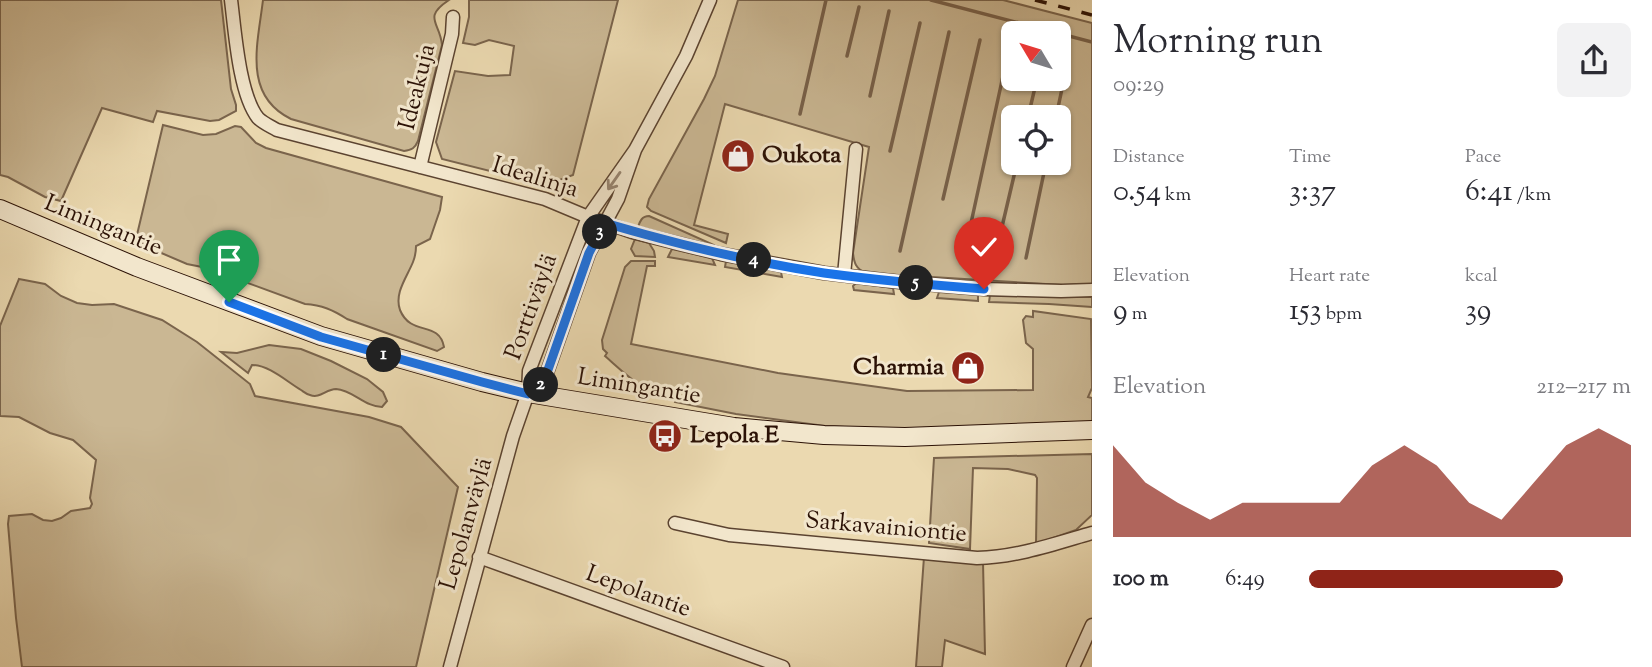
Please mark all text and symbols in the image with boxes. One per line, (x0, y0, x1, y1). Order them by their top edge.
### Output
text: Morning run (1113, 16, 1323, 70)
north arrow (1001, 21, 1071, 91)
map controls (1001, 21, 1071, 175)
button: share (1557, 23, 1631, 97)
street label: Ideakuja (391, 40, 445, 134)
text: 09:29 (1113, 69, 1164, 102)
button: locate (1001, 105, 1071, 175)
shop icon: Oukota (719, 137, 757, 175)
place label: Oukota (762, 139, 842, 173)
text: Distance (1113, 144, 1185, 171)
text: Time (1289, 144, 1331, 171)
text: Pace (1465, 144, 1501, 171)
street label: Idealinja (488, 149, 582, 207)
one-way arrow (606, 171, 621, 190)
text: 0.54 (1113, 171, 1161, 214)
text: 3:37 (1289, 171, 1336, 214)
text: 6:41 (1465, 171, 1513, 214)
text: km (1161, 182, 1191, 209)
text: /km (1513, 182, 1551, 209)
street label: Limingantie (39, 187, 167, 265)
pin: 3 (582, 215, 618, 250)
pin (954, 217, 1014, 289)
text: 3 (596, 218, 603, 245)
icon: check (965, 228, 1003, 266)
pin (199, 230, 259, 302)
icon: arrive (210, 241, 248, 279)
pin: 4 (736, 243, 772, 278)
text: 4 (749, 246, 758, 273)
street label: Porttiväylä (497, 249, 567, 365)
text: Elevation (1113, 263, 1190, 290)
text: Heart rate (1289, 263, 1370, 290)
text: kcal (1465, 263, 1498, 290)
pin: 5 (898, 266, 934, 300)
text: 5 (912, 269, 919, 296)
text: 9 (1113, 290, 1128, 333)
text: 153 (1289, 290, 1322, 333)
text: 39 (1465, 290, 1491, 333)
text: m (1128, 301, 1147, 328)
text: bpm (1322, 301, 1362, 328)
pin: 1 (366, 338, 402, 372)
text: 1 (380, 341, 387, 368)
shop icon: Charmia (949, 349, 987, 387)
place label: Charmia (853, 351, 945, 385)
street label: Limingantie (575, 360, 703, 414)
pin: 2 (524, 368, 558, 402)
text: 2 (536, 371, 545, 398)
text: Elevation (1113, 371, 1206, 404)
text: 212–217 m (1536, 371, 1631, 404)
bus stop icon: Lepola E (646, 417, 684, 455)
place label: Lepola E (690, 419, 780, 453)
street label: Lepolanväylä (432, 454, 502, 594)
street label: Sarkavainiontie (804, 504, 968, 552)
street label: Lepolantie (581, 557, 695, 627)
text: 100 m (1113, 563, 1169, 596)
text: 6:49 (1225, 563, 1265, 596)

